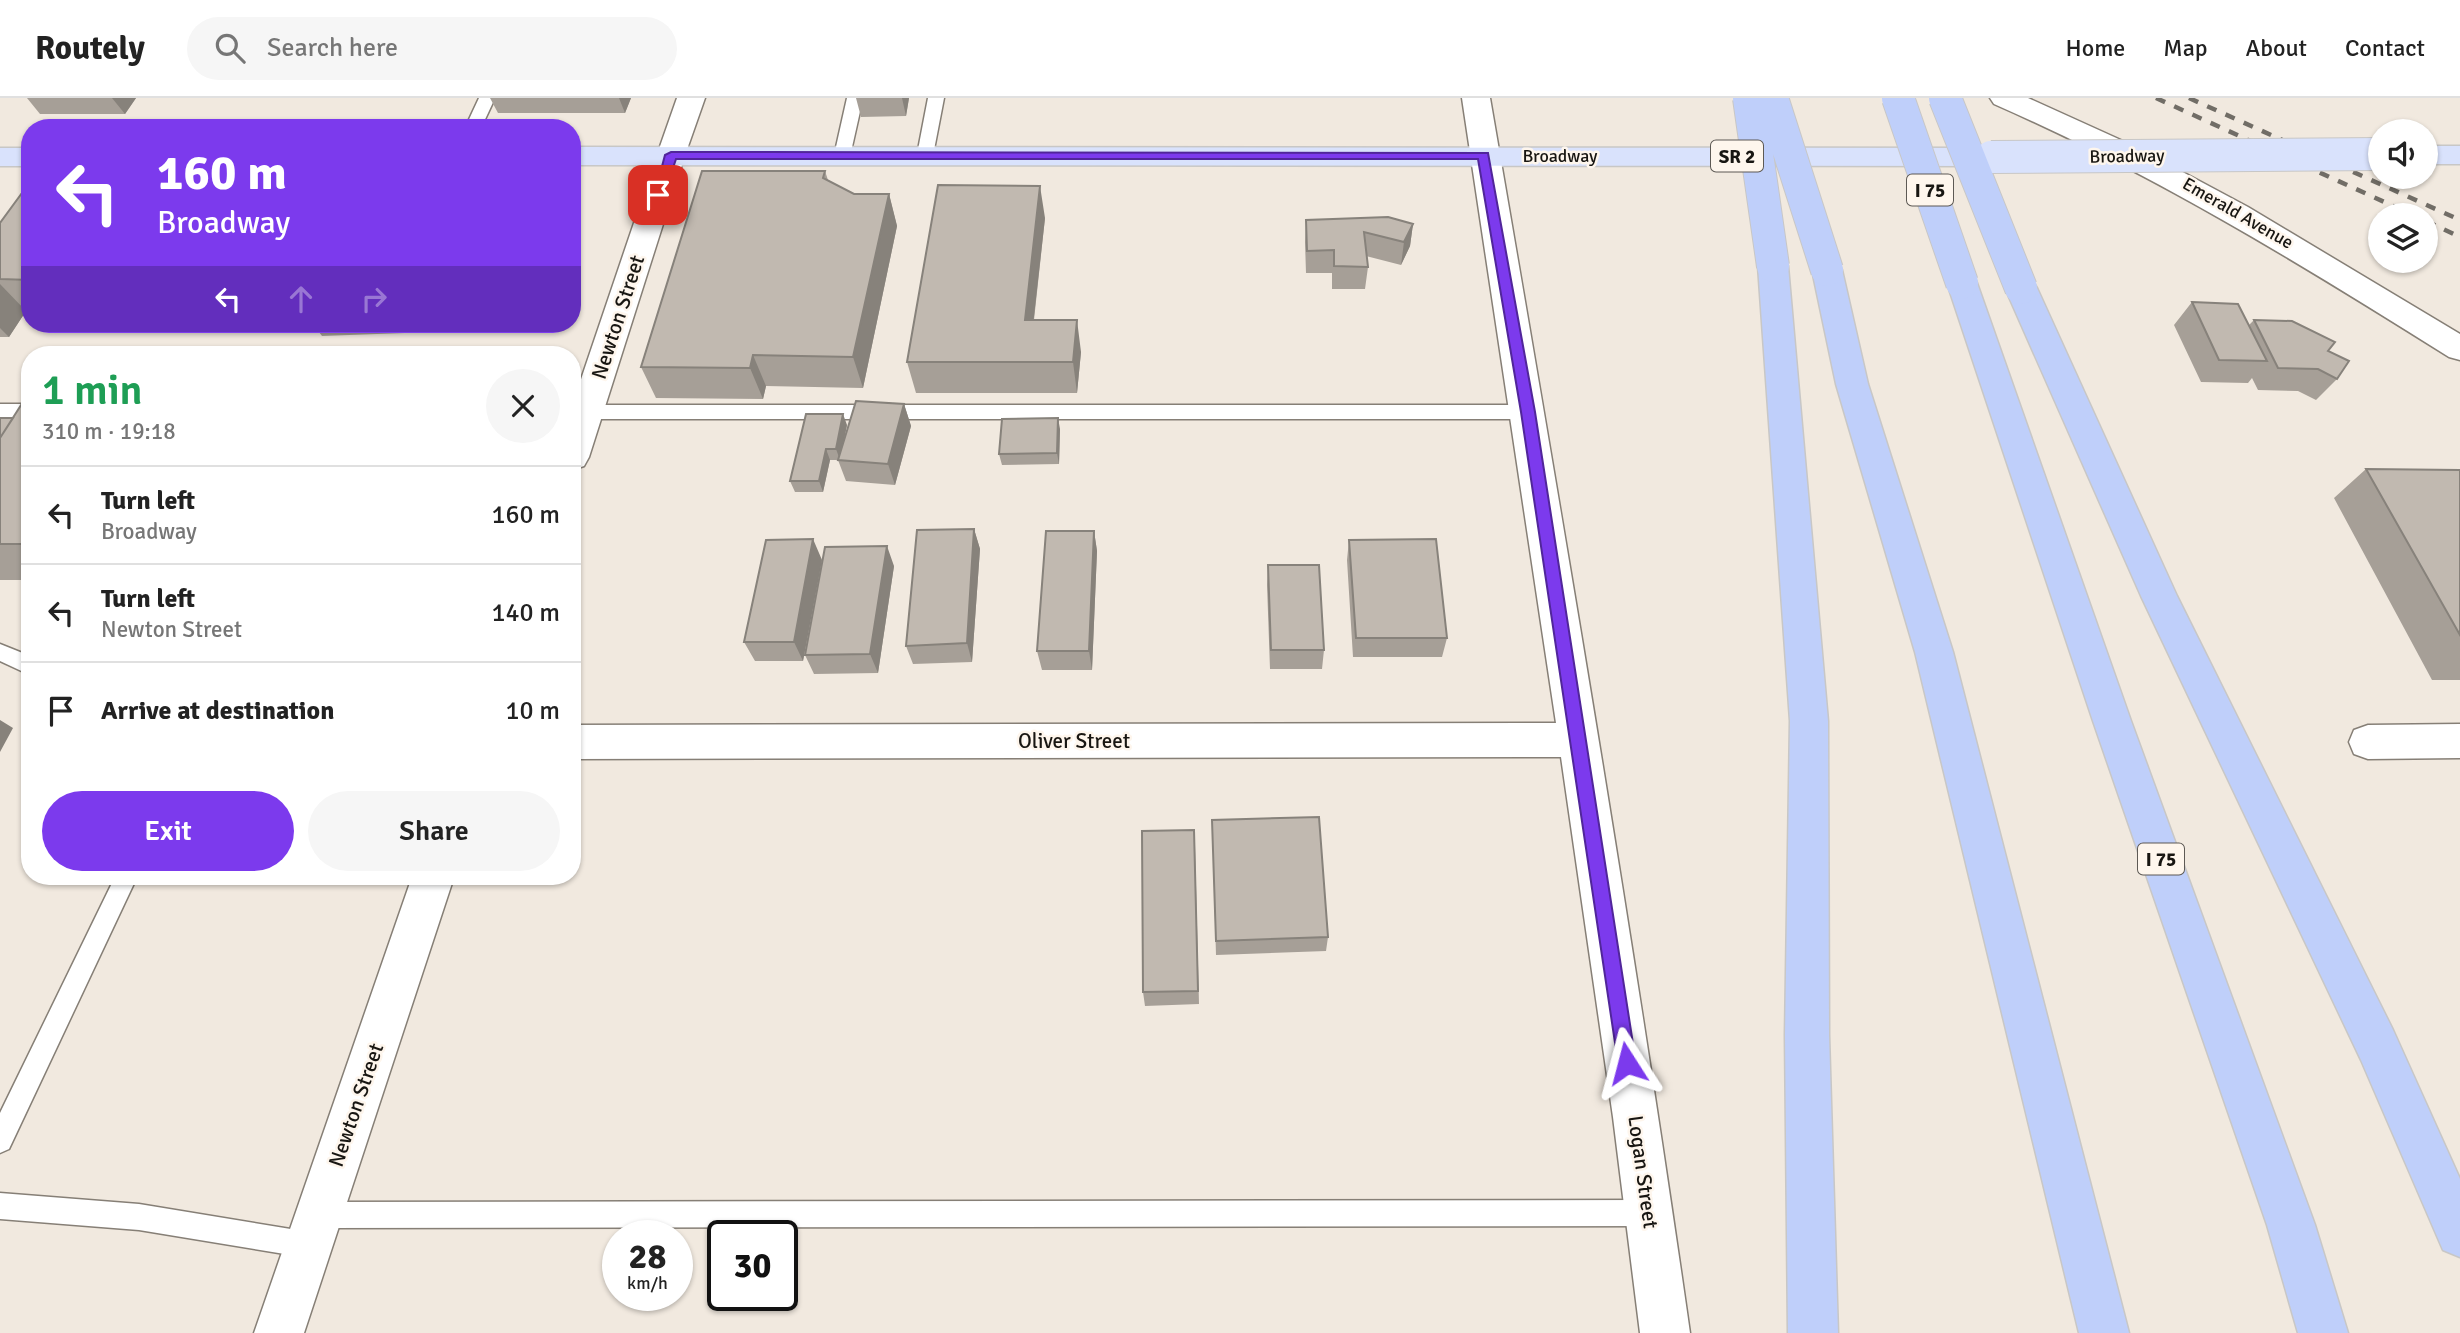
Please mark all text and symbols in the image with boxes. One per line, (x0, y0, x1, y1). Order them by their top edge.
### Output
search box (187, 17, 677, 80)
text: Routely (35, 28, 145, 69)
icon: search (211, 29, 249, 67)
text: Search here (267, 32, 398, 64)
text: Home (2065, 33, 2125, 63)
text: Map (2163, 33, 2208, 63)
text: About (2246, 33, 2307, 63)
text: Contact (2345, 33, 2425, 63)
map controls (2368, 119, 2438, 273)
button: sound (2368, 119, 2438, 189)
road number: SR 2 (1711, 141, 1763, 172)
text: 160 m (157, 143, 287, 203)
street label: Broadway (2089, 144, 2165, 168)
street label: Broadway (1523, 145, 1598, 167)
icon: left (42, 147, 133, 238)
pin (628, 165, 688, 225)
street label: Emerald Avenue (2179, 172, 2297, 254)
road number: I 75 (1907, 174, 1953, 206)
icon: arrive (639, 176, 677, 214)
text: Broadway (157, 203, 290, 242)
button: layers (2368, 203, 2438, 273)
street label: Newton Street (586, 252, 650, 382)
icon: left (209, 280, 247, 318)
icon: ahead (282, 280, 320, 318)
icon: right (355, 280, 393, 318)
text: 1 min (42, 365, 143, 416)
button: close (486, 369, 560, 443)
text: 310 m · 19:18 (42, 417, 176, 446)
text: Turn left (101, 485, 195, 517)
icon: left (42, 496, 80, 534)
text: 160 m (491, 499, 560, 531)
text: Broadway (101, 517, 197, 546)
text: Turn left (101, 583, 195, 615)
icon: left (42, 594, 80, 632)
text: 140 m (491, 597, 560, 629)
text: Newton Street (101, 615, 242, 644)
icon: arrive (42, 692, 80, 730)
text: Arrive at destination (101, 695, 334, 727)
text: 10 m (505, 695, 560, 727)
street label: Oliver Street (1018, 728, 1130, 754)
button: Exit (42, 791, 294, 871)
button: Share (308, 791, 560, 871)
road number: I 75 (2138, 844, 2184, 874)
position arrow (1590, 1026, 1664, 1100)
street label: Newton Street (323, 1040, 389, 1170)
street label: Logan Street (1622, 1114, 1664, 1230)
speed limit sign: 30 (707, 1220, 798, 1311)
text: 28 (629, 1235, 666, 1278)
text: km/h (627, 1272, 668, 1294)

